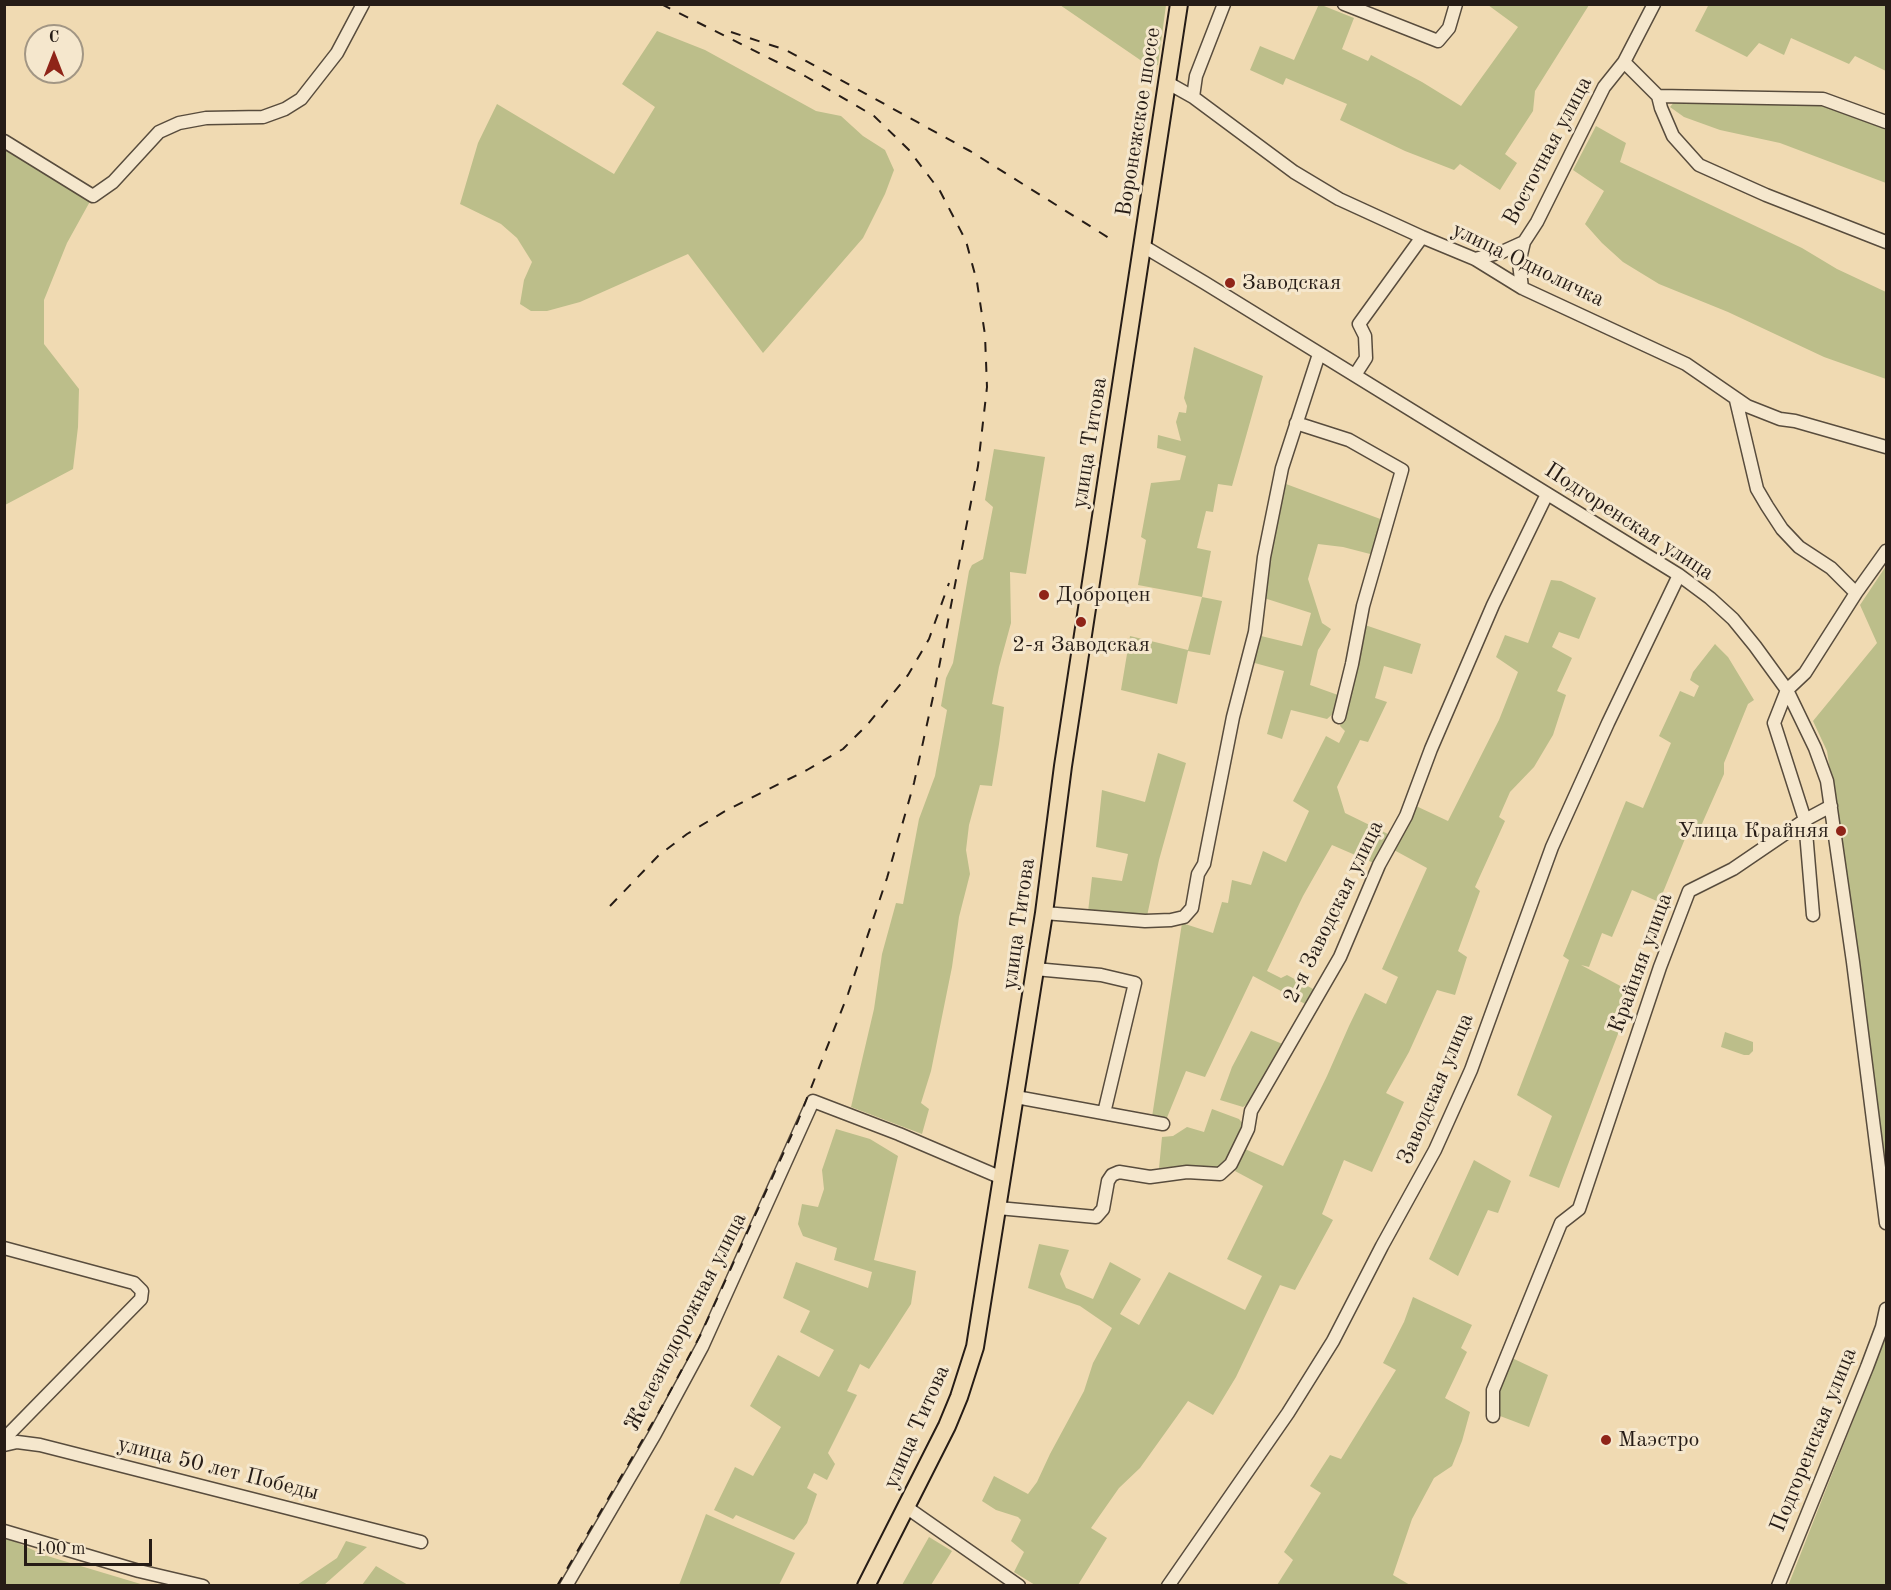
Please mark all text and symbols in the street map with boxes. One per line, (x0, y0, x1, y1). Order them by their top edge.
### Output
north arrow (24, 24, 84, 84)
street label: Воронежское шоссе (1111, 26, 1167, 218)
text: С (49, 30, 59, 46)
street label: Восточная улица (1498, 72, 1598, 230)
street label: улица Одноличка (1448, 217, 1608, 313)
place label: Заводская (1242, 270, 1341, 296)
marker: Заводская (1223, 276, 1237, 290)
street label: улица Титова (1067, 375, 1113, 511)
street label: Подгоренская улица (1539, 457, 1719, 587)
place label: Доброцен (1056, 582, 1151, 608)
marker: Доброцен (1037, 588, 1051, 602)
marker: 2-я Заводская (1074, 615, 1088, 629)
place label: 2-я Заводская (1012, 632, 1150, 658)
street label: 2-я Заводская улица (1278, 816, 1390, 1008)
place label: Улица Крайняя (1678, 818, 1829, 844)
marker: Улица Крайняя (1834, 824, 1848, 838)
street label: улица Титова (997, 856, 1041, 992)
street label: Крайняя улица (1603, 889, 1679, 1037)
street label: Заводская улица (1392, 1009, 1480, 1169)
street label: Железнодорожная улица (619, 1208, 753, 1436)
street label: Подгоренская улица (1765, 1344, 1863, 1536)
street label: улица Титова (878, 1361, 956, 1493)
place label: Маэстро (1618, 1427, 1699, 1453)
street label: улица 50 лет Победы (115, 1431, 321, 1507)
marker: Маэстро (1599, 1433, 1613, 1447)
scale bar (27, 1527, 154, 1565)
text: 100 m (35, 1540, 86, 1558)

